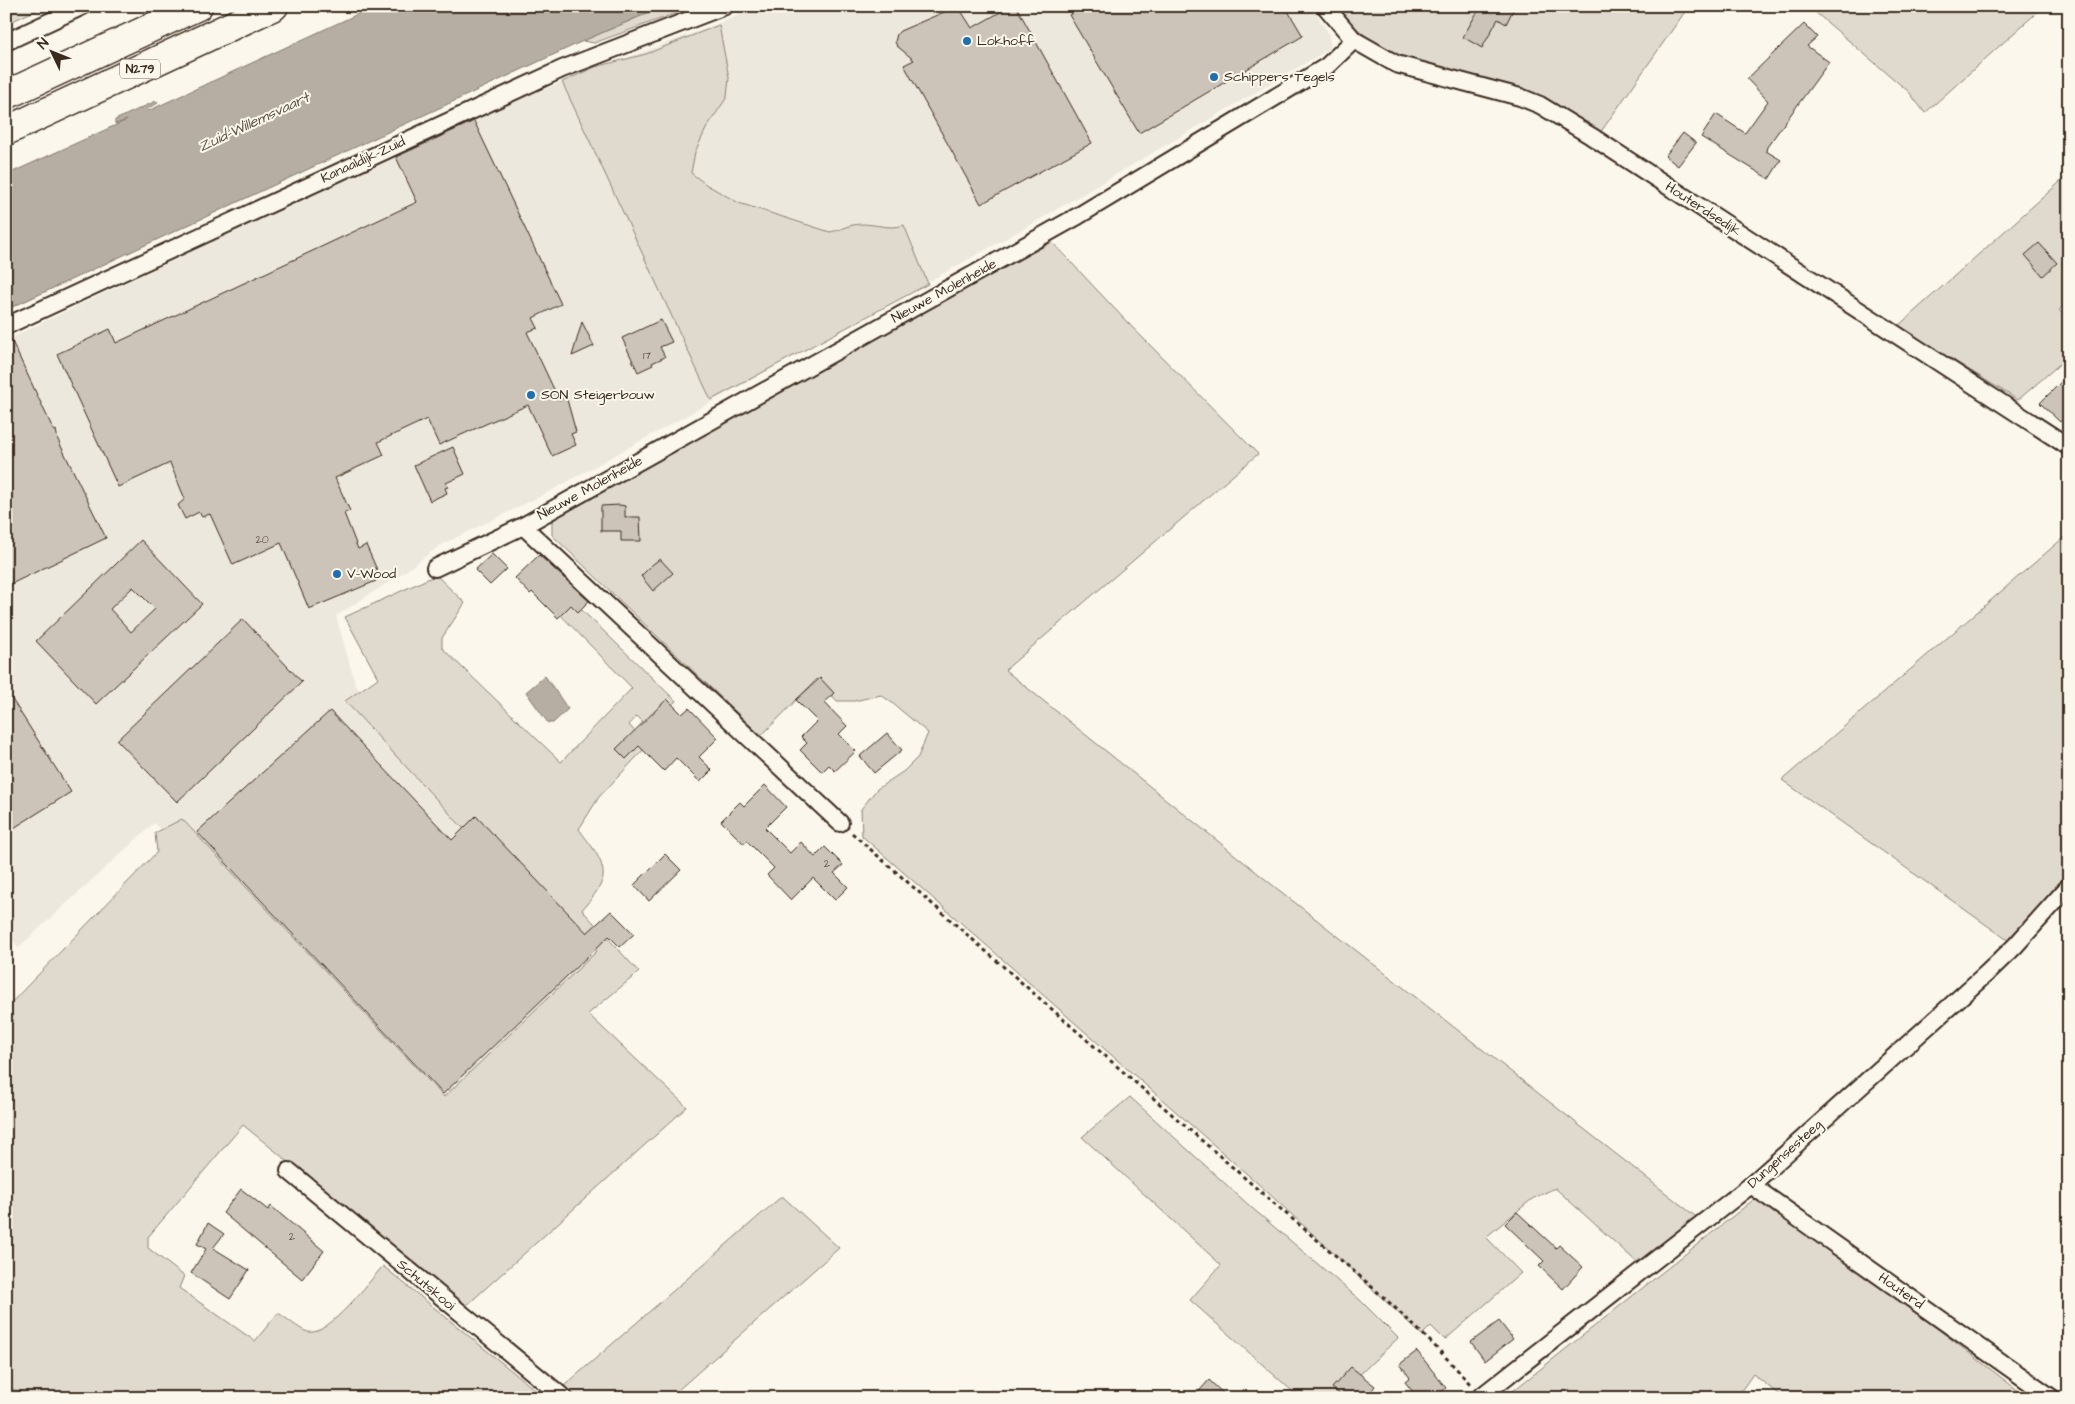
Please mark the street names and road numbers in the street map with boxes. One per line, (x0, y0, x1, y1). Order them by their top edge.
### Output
road number: N279 (120, 60, 160, 78)
street label: Kanaaldijk-Zuid (317, 132, 409, 188)
street label: Houterdsedijk (1661, 177, 1745, 241)
street label: Nieuwe Molenheide (888, 254, 1001, 328)
street label: Nieuwe Molenheide (534, 451, 647, 525)
street label: Dungensesteeg (1743, 1115, 1827, 1193)
street label: Schutskooi (392, 1255, 460, 1315)
street label: Houterd (1874, 1268, 1928, 1314)

